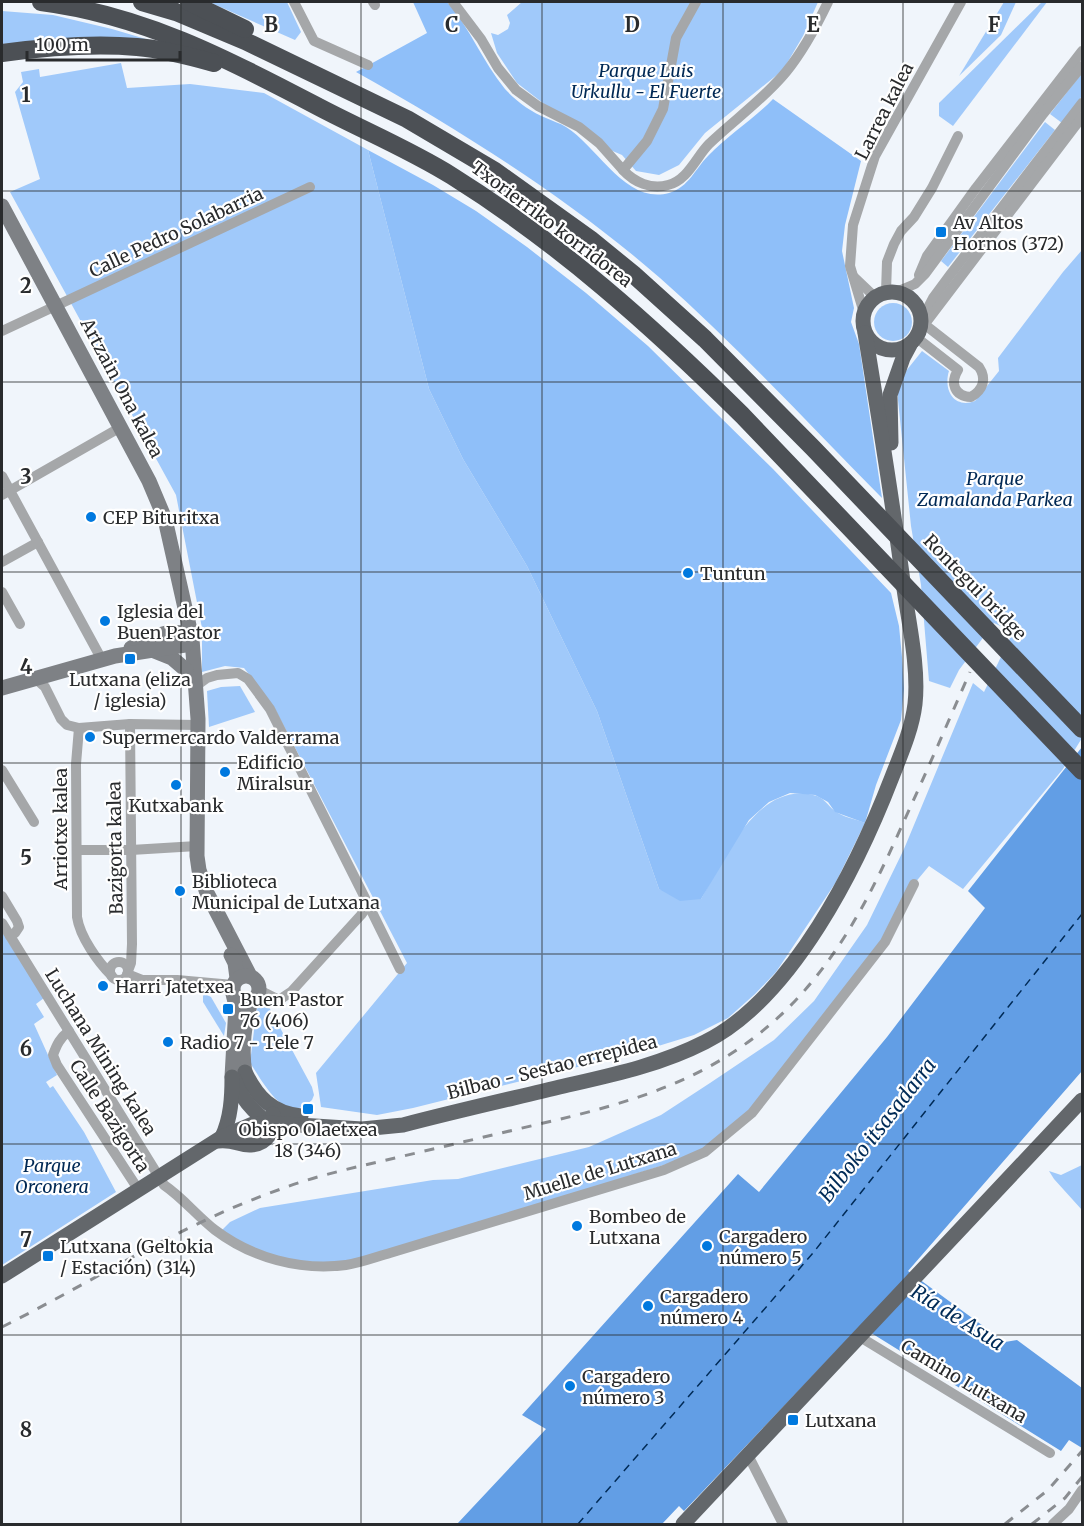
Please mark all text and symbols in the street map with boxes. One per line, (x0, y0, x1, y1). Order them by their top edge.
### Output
text: B (264, 12, 278, 37)
text: C (445, 12, 459, 37)
text: D (624, 12, 640, 37)
text: E (806, 12, 820, 37)
text: F (988, 12, 1001, 37)
scale bar (27, 24, 180, 62)
text: 100 m (36, 33, 89, 56)
street label: Larrea kalea (850, 58, 919, 164)
park label: Parque Luis Urkullu - El Fuerte (571, 59, 721, 103)
text: 1 (21, 82, 31, 107)
street label: Txorierriko korridorea (467, 156, 637, 292)
street label: Calle Pedro Solabarria (85, 181, 267, 282)
place label: Av Altos Hornos (372) (952, 211, 1064, 255)
marker: Av Altos Hornos (372) (934, 225, 948, 239)
text: 2 (20, 273, 32, 298)
street label: Artzain Ona kalea (75, 313, 169, 462)
text: 3 (20, 464, 32, 489)
park label: Parque Zamalanda Parkea (916, 467, 1073, 511)
place label: CEP Bituritxa (103, 506, 220, 529)
marker: CEP Bituritxa (84, 510, 98, 524)
street label: Rontegui bridge (919, 529, 1031, 645)
place label: Tuntun (700, 562, 766, 585)
marker: Tuntun (681, 566, 695, 580)
place label: Iglesia del Buen Pastor (117, 600, 221, 644)
marker: Iglesia del Buen Pastor (98, 614, 112, 628)
marker: Lutxana (eliza / iglesia) (123, 652, 137, 666)
text: 4 (20, 654, 33, 679)
place label: Lutxana (eliza / iglesia) (69, 668, 191, 712)
place label: Supermercardo Valderrama (102, 726, 340, 749)
marker: Supermercardo Valderrama (83, 730, 97, 744)
place label: Edificio Miralsur (237, 751, 312, 795)
marker: Edificio Miralsur (218, 765, 232, 779)
street label: Arriotxe kalea (49, 767, 72, 891)
marker: Kutxabank (169, 778, 183, 792)
street label: Bazigorta kalea (102, 781, 128, 915)
place label: Kutxabank (128, 794, 224, 817)
text: 5 (20, 845, 32, 870)
place label: Biblioteca Municipal de Lutxana (192, 870, 380, 914)
marker: Biblioteca Municipal de Lutxana (173, 884, 187, 898)
street label: Luchana Mining kalea (40, 964, 162, 1140)
place label: Harri Jatetxea (115, 975, 234, 998)
marker: Harri Jatetxea (96, 979, 110, 993)
place label: Buen Pastor 76 (406) (240, 988, 344, 1032)
marker: Buen Pastor 76 (406) (221, 1002, 235, 1016)
street label: Bilbao - Sestao errepidea (445, 1030, 660, 1104)
place label: Radio 7 - Tele 7 (180, 1031, 314, 1054)
marker: Radio 7 - Tele 7 (161, 1035, 175, 1049)
text: 6 (20, 1036, 32, 1061)
water label: Bilboko itsasadarra (813, 1053, 941, 1207)
street label: Calle Bazigorta (65, 1055, 155, 1177)
marker: Obispo Olaetxea 18 (346) (301, 1102, 315, 1116)
place label: Obispo Olaetxea 18 (346) (239, 1118, 378, 1162)
street label: Muelle de Lutxana (521, 1137, 680, 1205)
park label: Parque Orconera (15, 1154, 89, 1198)
place label: Bombeo de Lutxana (589, 1205, 686, 1249)
marker: Bombeo de Lutxana (570, 1219, 584, 1233)
place label: Cargadero número 5 (719, 1225, 807, 1269)
text: 7 (20, 1227, 32, 1252)
place label: Lutxana (Geltokia / Estación) (314) (60, 1235, 214, 1279)
marker: Cargadero número 5 (700, 1239, 714, 1253)
marker: Lutxana (Geltokia / Estación) (314) (41, 1249, 55, 1263)
water label: Ría de Asua (907, 1278, 1009, 1356)
place label: Cargadero número 4 (660, 1285, 748, 1329)
marker: Cargadero número 4 (641, 1299, 655, 1313)
street label: Camino Lutxana (897, 1334, 1032, 1428)
place label: Cargadero número 3 (582, 1365, 670, 1409)
marker: Cargadero número 3 (563, 1379, 577, 1393)
place label: Lutxana (805, 1409, 877, 1432)
marker: Lutxana (786, 1413, 800, 1427)
text: 8 (20, 1417, 32, 1442)

